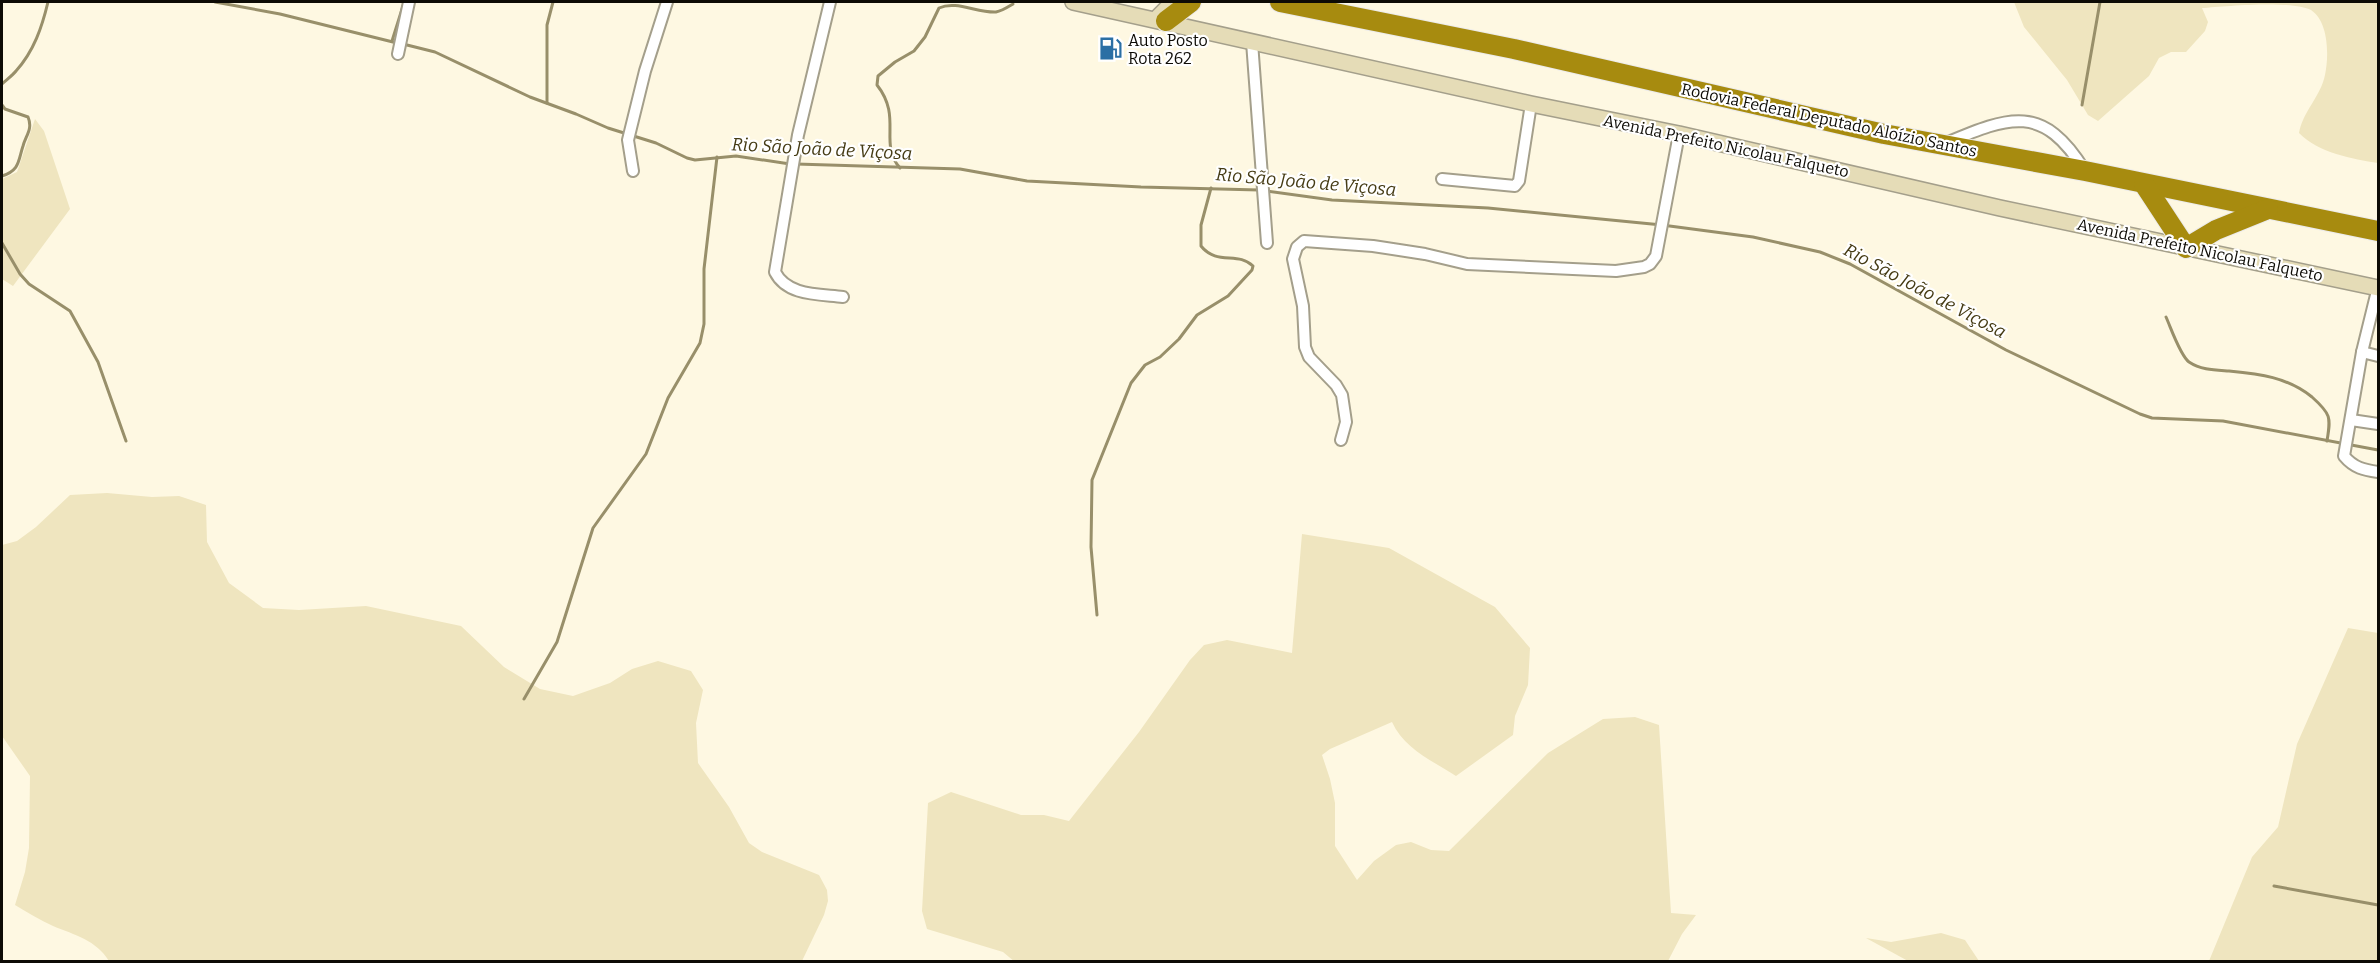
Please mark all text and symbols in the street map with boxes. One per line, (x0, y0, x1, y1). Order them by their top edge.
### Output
place label: Auto Posto Rota 262 (1128, 31, 1208, 68)
fuel station icon: Auto Posto Rota 262 (1097, 36, 1123, 62)
street label: Rodovia Federal Deputado Aloízio Santos (1679, 79, 1979, 161)
street label: Avenida Prefeito Nicolau Falqueto (1601, 111, 1851, 181)
water label: Rio São João de Viçosa (731, 133, 913, 165)
water label: Rio São João de Viçosa (1215, 163, 1397, 201)
street label: Avenida Prefeito Nicolau Falqueto (2075, 215, 2325, 285)
water label: Rio São João de Viçosa (1840, 239, 2010, 343)

